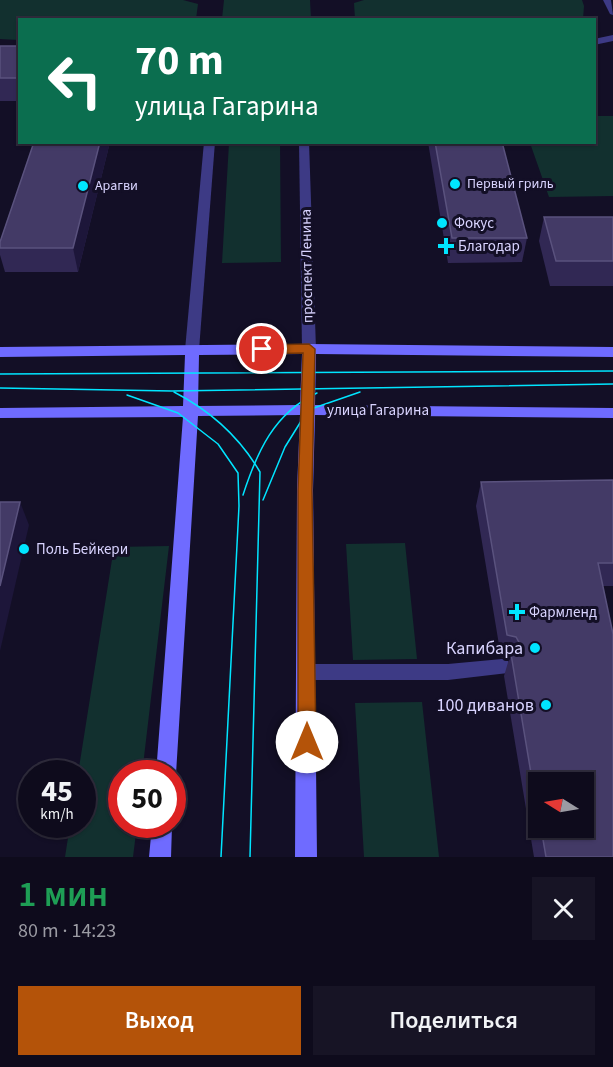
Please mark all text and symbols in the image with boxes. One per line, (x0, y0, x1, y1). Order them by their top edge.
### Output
text: 70 m (135, 31, 224, 91)
icon: left (36, 42, 114, 120)
text: улица Гагарина (135, 87, 319, 126)
place label: Первый гриль (467, 174, 554, 194)
place label: Арагви (95, 176, 138, 196)
marker: Первый гриль (448, 177, 462, 191)
marker: Арагви (76, 179, 90, 193)
street label: проспект Ленина (296, 209, 318, 323)
place label: Фокус (454, 213, 494, 234)
marker: Фокус (435, 216, 449, 230)
place label: Благодар (458, 236, 520, 257)
marker: Благодар (439, 239, 453, 253)
pin (236, 323, 287, 374)
icon: arrive (245, 332, 278, 365)
street label: улица Гагарина (327, 400, 429, 421)
place label: Поль Бейкери (36, 539, 128, 560)
marker: Поль Бейкери (17, 542, 31, 556)
place label: Фармленд (529, 602, 597, 623)
marker: Фармленд (510, 605, 524, 619)
place label: Капибара (446, 636, 523, 661)
marker: Капибара (528, 641, 542, 655)
place label: 100 диванов (437, 693, 534, 718)
marker: 100 диванов (539, 698, 553, 712)
position arrow (275, 710, 339, 774)
speed limit sign: 50 (108, 760, 186, 838)
text: 45 (41, 770, 73, 813)
north arrow (528, 772, 594, 838)
map controls (528, 772, 594, 838)
text: km/h (40, 804, 74, 825)
text: 1 мин (18, 869, 108, 920)
button: close (532, 877, 595, 940)
text: 80 m · 14:23 (18, 917, 116, 945)
button: Выход (18, 986, 301, 1055)
button: Поделиться (313, 986, 595, 1055)

